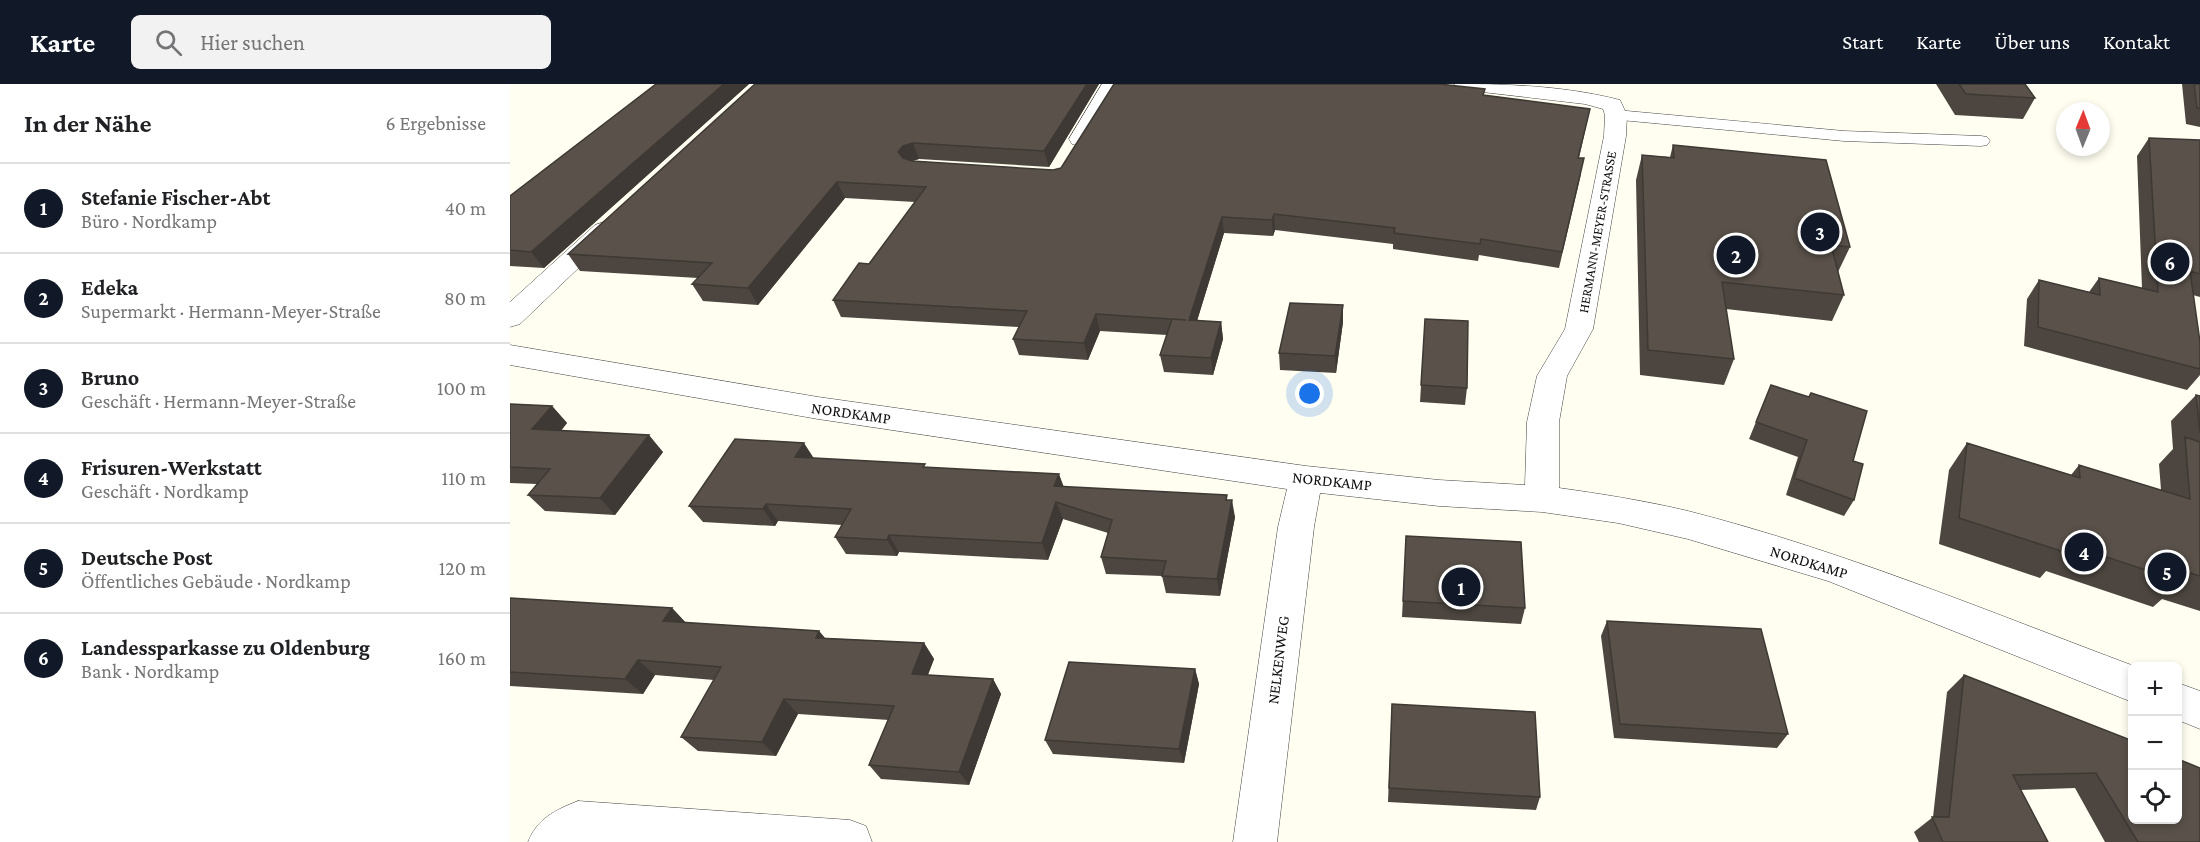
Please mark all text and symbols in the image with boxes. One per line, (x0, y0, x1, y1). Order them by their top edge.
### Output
search box (131, 15, 551, 69)
icon: search (152, 26, 185, 59)
text: Karte (30, 27, 95, 58)
text: Hier suchen (200, 30, 305, 55)
text: Start (1842, 30, 1883, 54)
text: Karte (1916, 30, 1961, 54)
text: Über uns (1994, 30, 2070, 54)
text: Kontakt (2103, 30, 2170, 54)
north arrow (2056, 102, 2110, 156)
text: In der Nähe (24, 109, 152, 138)
text: 6 Ergebnisse (385, 112, 486, 134)
street label: HERMANN-MEYER-STRASSE (1575, 149, 1619, 314)
text: Stefanie Fischer-Abt (81, 185, 270, 210)
text: 1 (40, 197, 47, 219)
text: 40 m (445, 197, 486, 219)
text: Büro · Nordkamp (81, 210, 217, 232)
pin: 3 (1800, 210, 1840, 254)
pin: 2 (1716, 232, 1756, 278)
pin: 6 (2150, 240, 2190, 285)
text: Edeka (81, 275, 138, 300)
text: 2 (38, 287, 49, 309)
text: 80 m (444, 287, 486, 309)
text: Supermarkt · Hermann-Meyer-Straße (81, 300, 381, 322)
text: Bruno (81, 365, 139, 390)
text: 3 (39, 377, 48, 399)
text: 100 m (437, 377, 486, 399)
your location (1295, 379, 1324, 408)
text: Geschäft · Hermann-Meyer-Straße (81, 390, 356, 412)
street label: NORDKAMP (810, 399, 892, 427)
text: Frisuren-Werkstatt (81, 455, 262, 480)
text: 4 (38, 467, 49, 489)
text: 110 m (442, 467, 486, 489)
street label: NORDKAMP (1291, 468, 1373, 494)
text: Geschäft · Nordkamp (81, 480, 249, 502)
pin: 4 (2064, 530, 2104, 574)
street label: NORDKAMP (1768, 542, 1850, 582)
text: Deutsche Post (81, 545, 213, 570)
pin: 5 (2148, 550, 2186, 594)
text: 5 (39, 557, 48, 579)
text: 120 m (439, 557, 486, 579)
pin: 1 (1442, 564, 1480, 610)
text: Öffentliches Gebäude · Nordkamp (81, 570, 351, 592)
street label: NELKENWEG (1264, 615, 1292, 705)
text: Landessparkasse zu Oldenburg (81, 635, 370, 660)
text: 6 (38, 647, 49, 669)
text: 160 m (438, 647, 486, 669)
text: Bank · Nordkamp (81, 660, 219, 682)
map controls (2128, 662, 2182, 824)
button: + (2128, 662, 2182, 716)
button: − (2128, 716, 2182, 770)
button: locate (2128, 770, 2182, 824)

